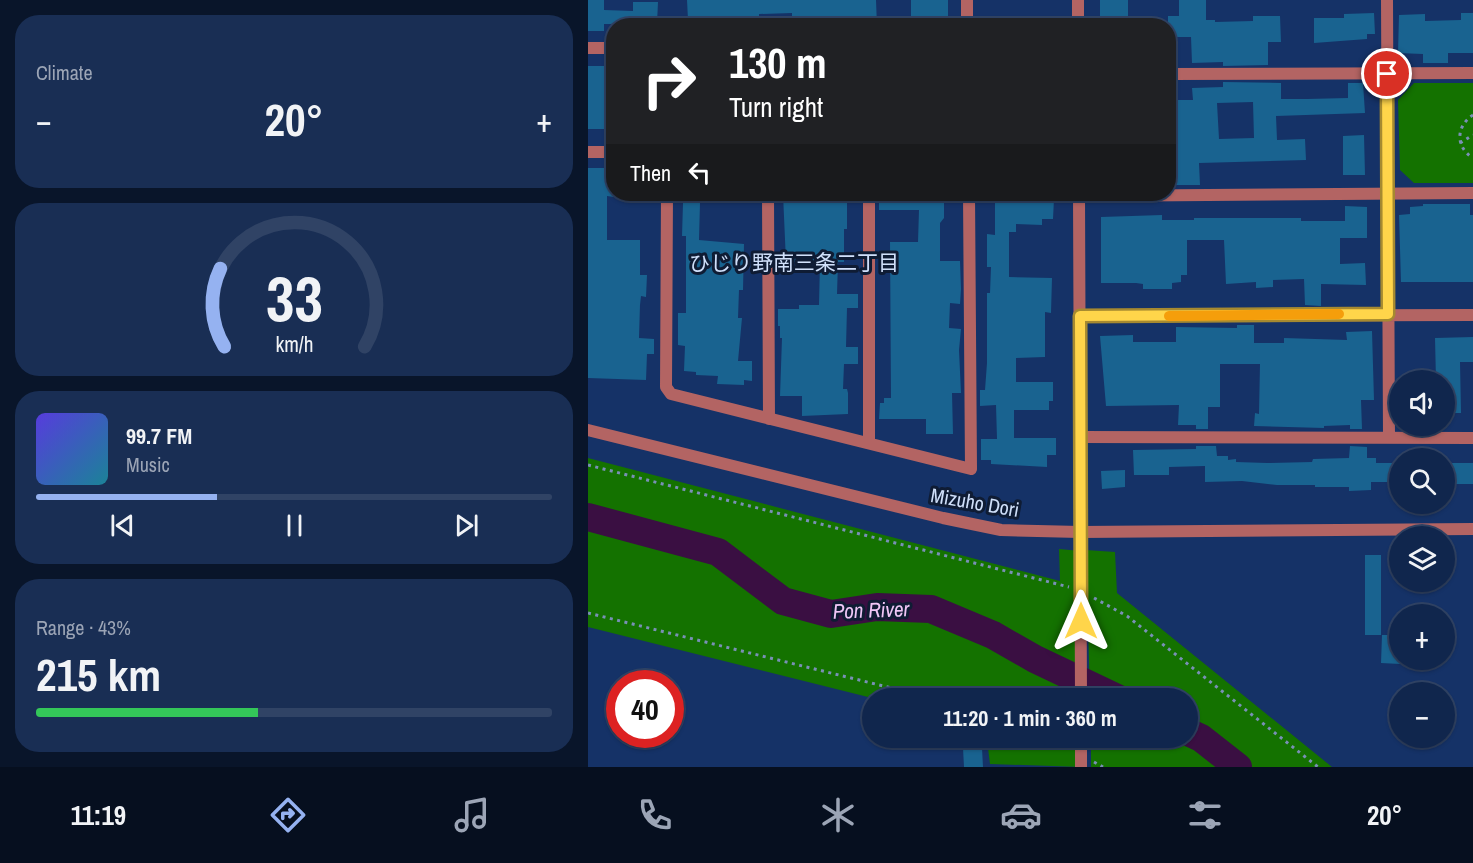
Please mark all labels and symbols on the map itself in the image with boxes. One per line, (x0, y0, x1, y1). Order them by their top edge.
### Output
pin (1361, 48, 1412, 99)
district label: ひじり野南三条二丁目 (689, 248, 899, 277)
street label: Mizuho Dori (929, 481, 1021, 523)
position arrow (1049, 589, 1113, 653)
water label: Pon River (832, 594, 911, 626)
speed limit sign: 40 (606, 670, 684, 748)

